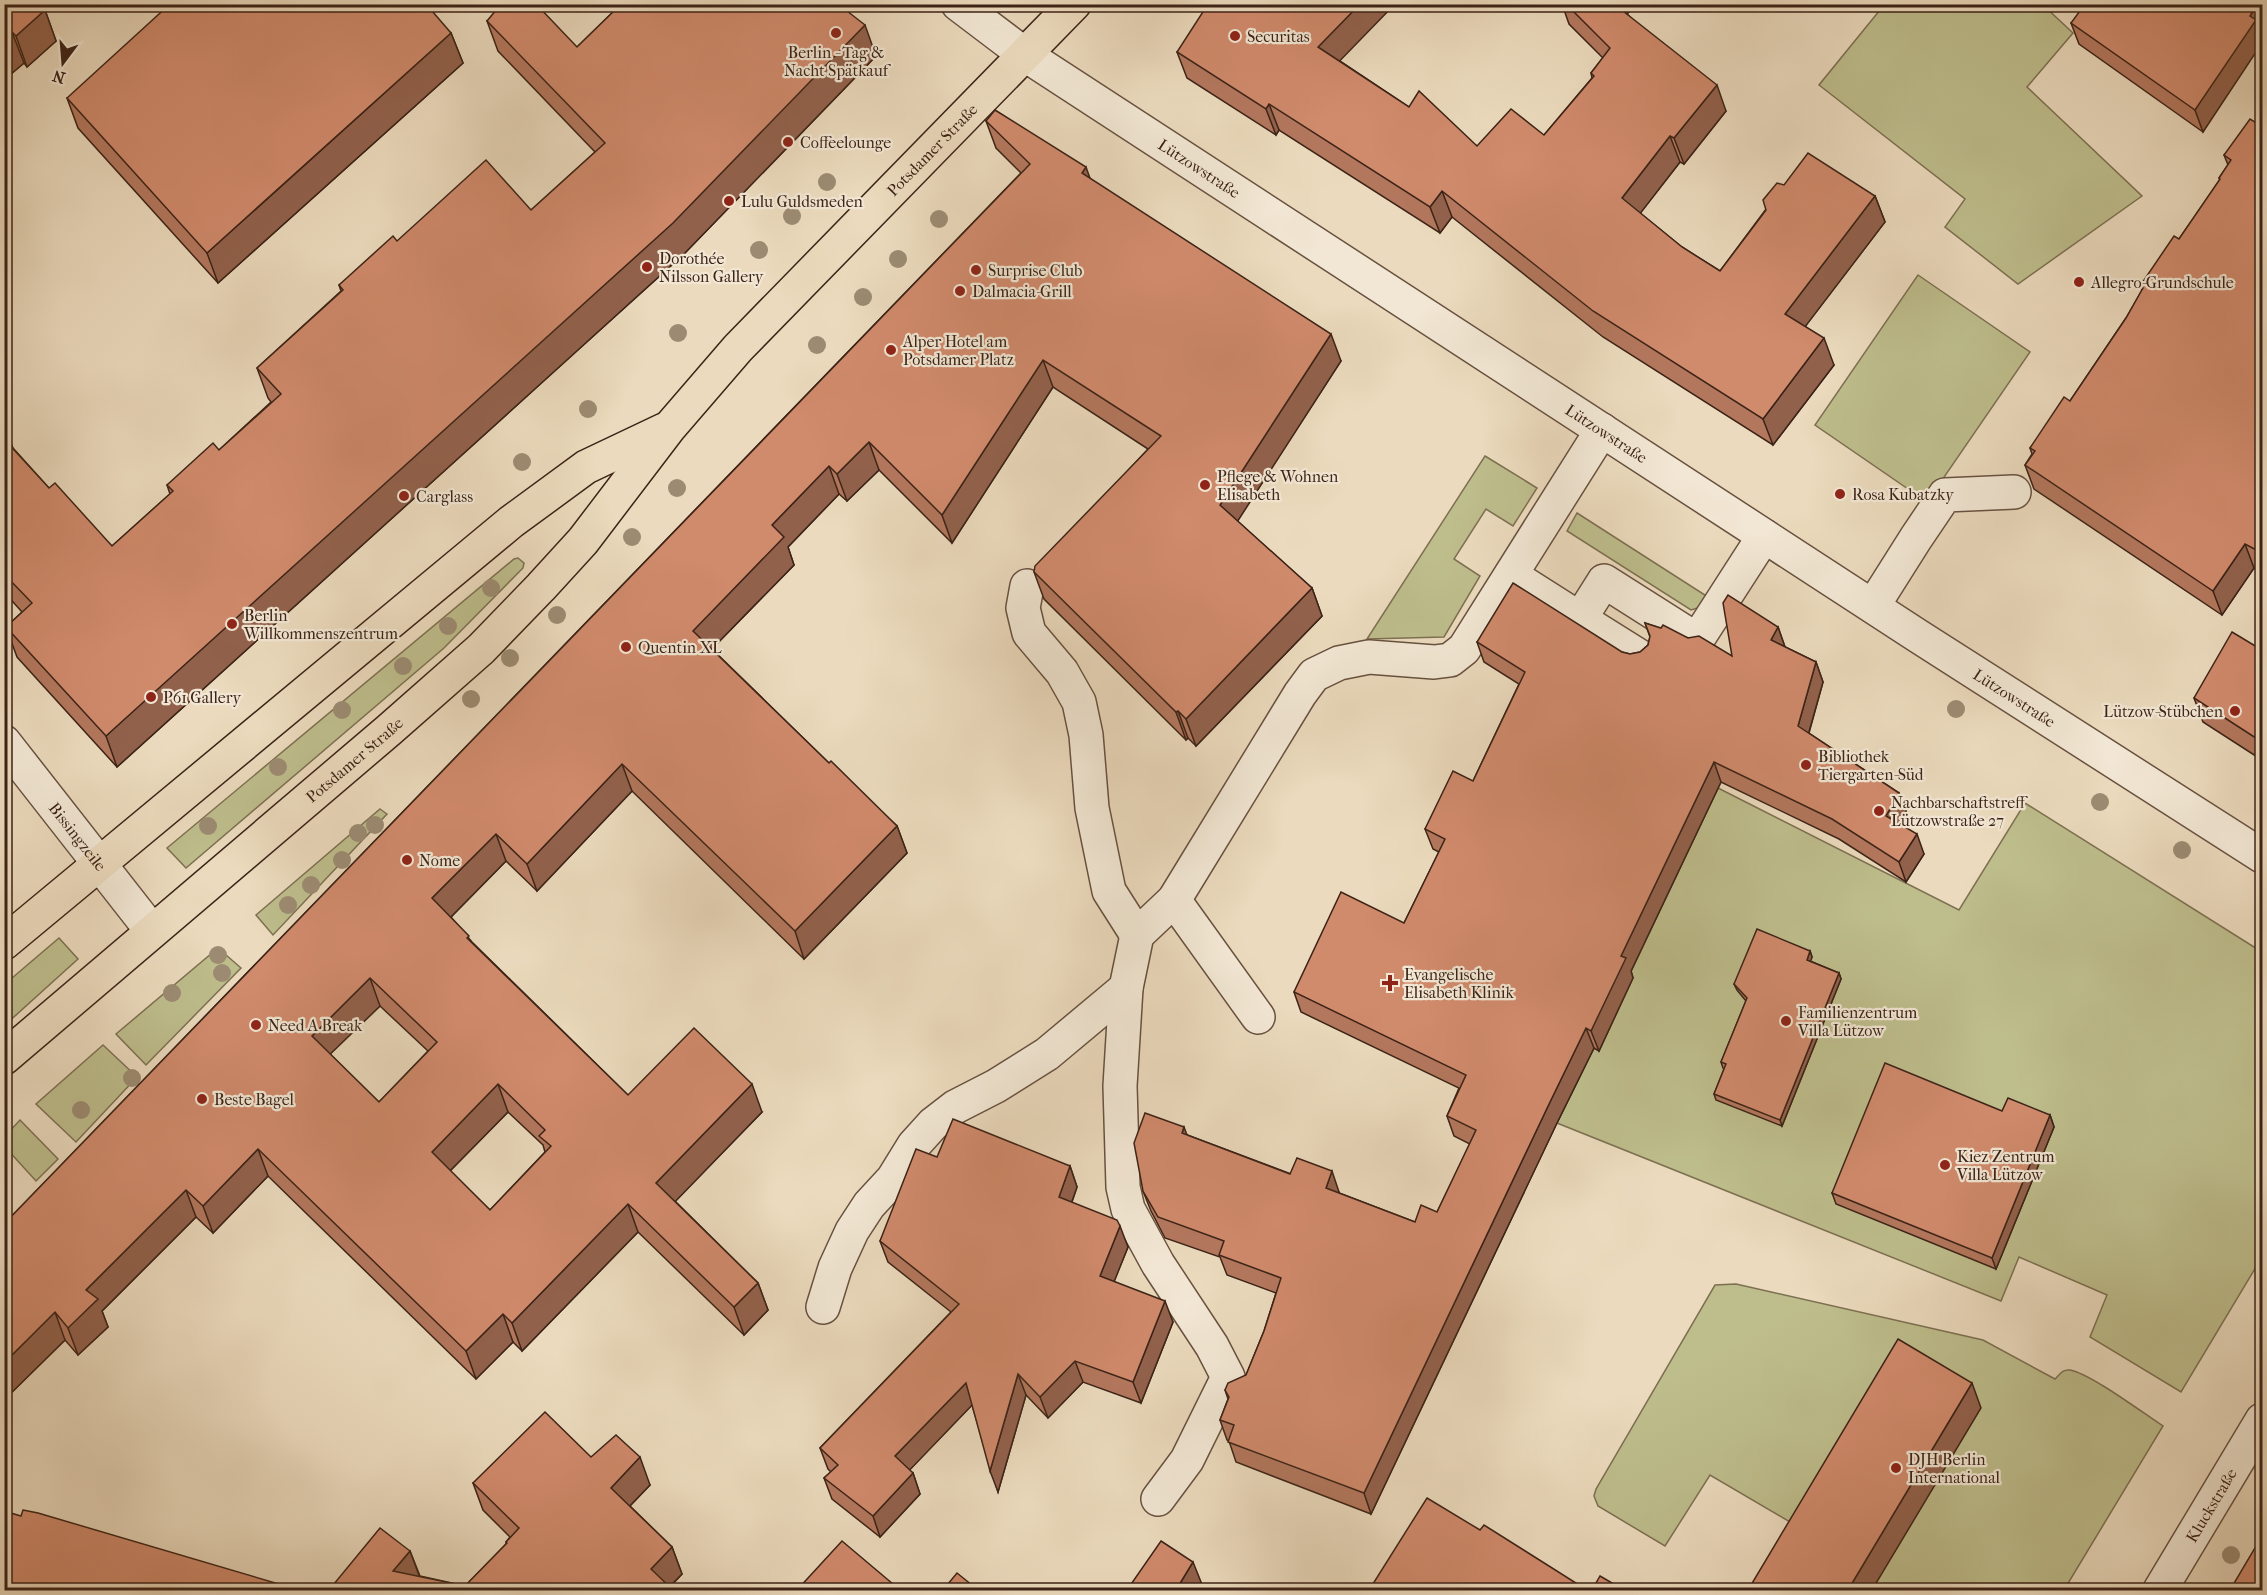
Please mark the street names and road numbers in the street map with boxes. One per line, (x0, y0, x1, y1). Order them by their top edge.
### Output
street label: Potsdamer Straße (883, 100, 981, 200)
street label: Lützowstraße (1155, 135, 1244, 202)
street label: Lützowstraße (1562, 400, 1651, 467)
street label: Lützowstraße (1970, 665, 2059, 731)
street label: Potsdamer Straße (302, 713, 407, 807)
street label: Bissingzeile (45, 799, 110, 875)
street label: Kluckstraße (2182, 1465, 2241, 1546)

